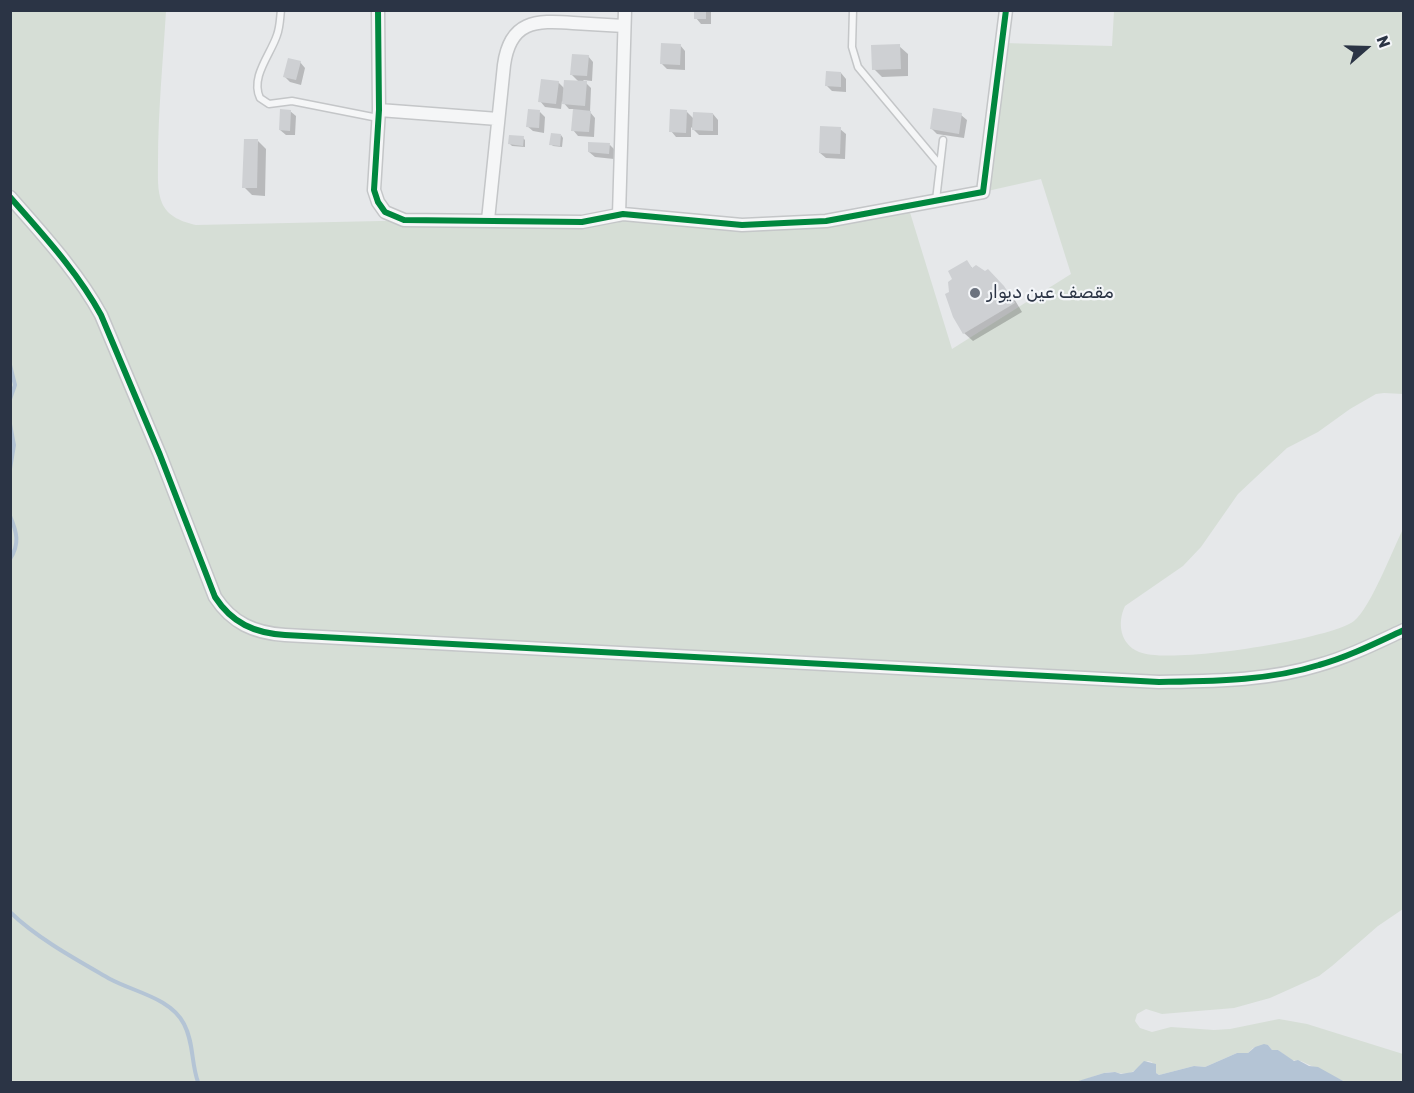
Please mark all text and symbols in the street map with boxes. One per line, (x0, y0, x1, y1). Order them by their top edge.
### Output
north arrow (1336, 18, 1396, 78)
text: N (1372, 33, 1394, 50)
place label: مقصف عين ديوار (987, 282, 1114, 304)
marker: مقصف عين ديوار (968, 286, 982, 300)

